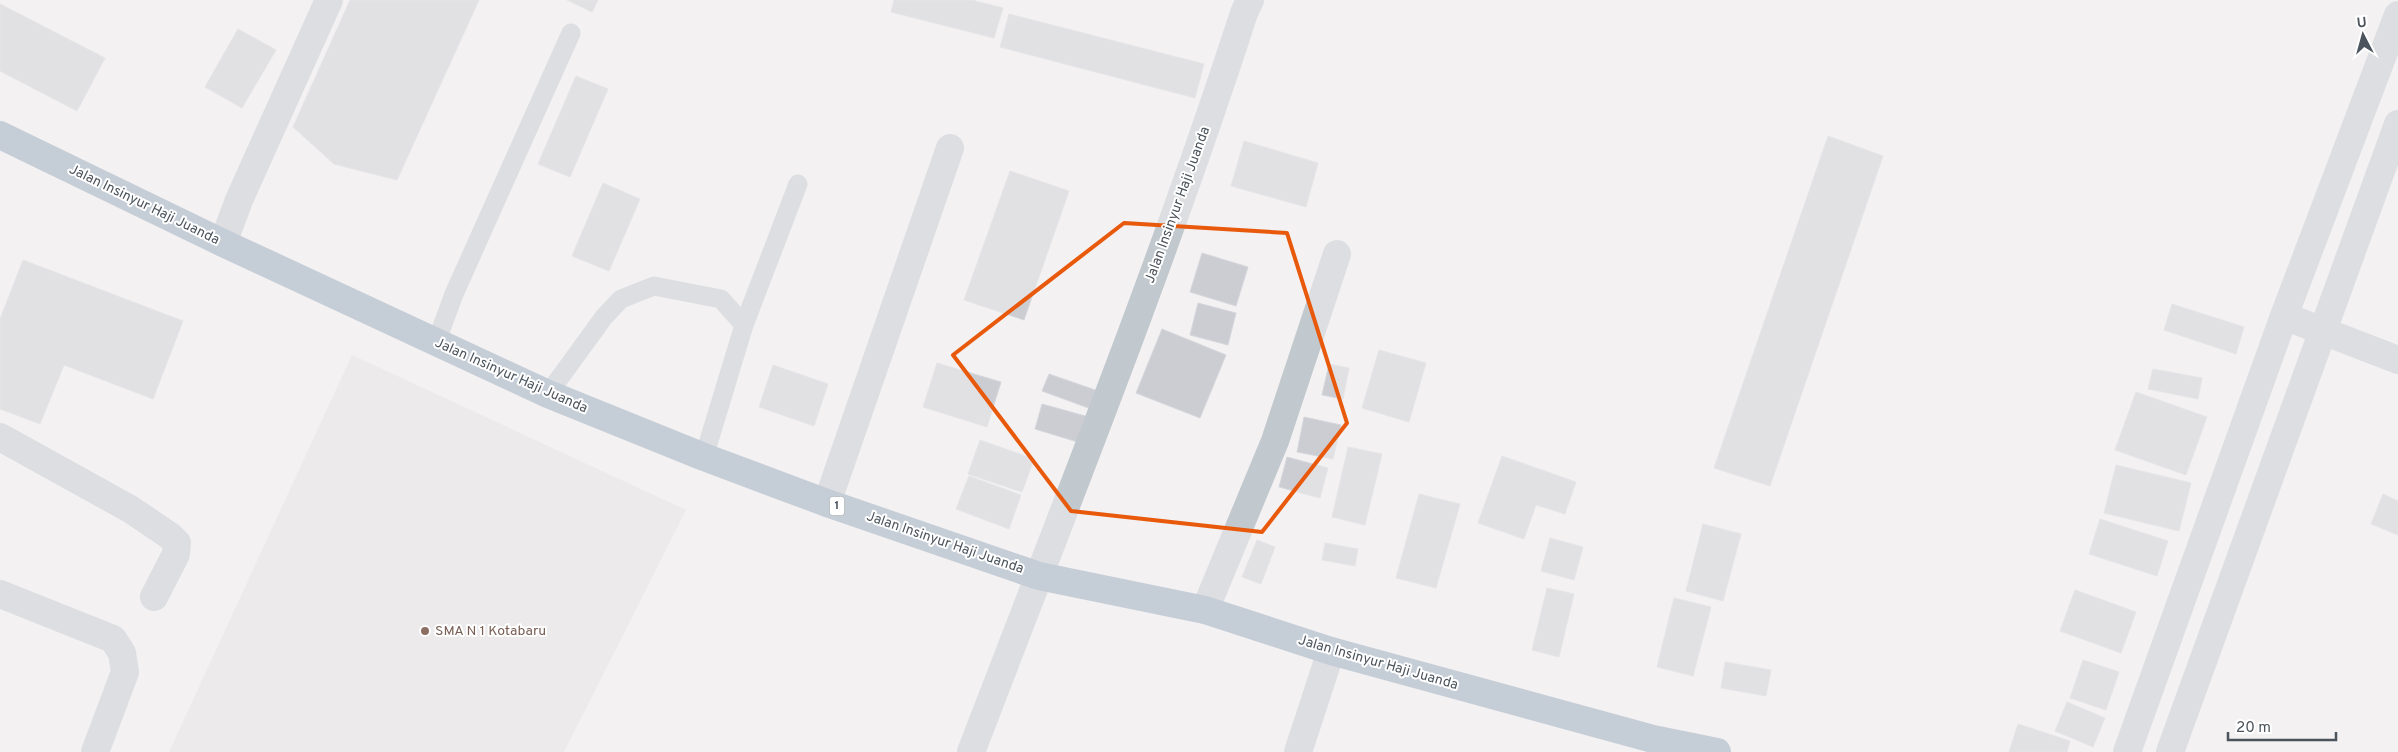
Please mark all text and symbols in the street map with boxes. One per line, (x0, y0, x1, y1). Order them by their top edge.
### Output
north arrow (2338, 10, 2388, 60)
text: U (2356, 15, 2368, 33)
street label: Jalan Insinyur Haji Juanda (1142, 124, 1214, 286)
street label: Jalan Insinyur Haji Juanda (66, 161, 222, 249)
street label: Jalan Insinyur Haji Juanda (432, 335, 590, 417)
road number: 1 (830, 496, 844, 516)
street label: Jalan Insinyur Haji Juanda (864, 508, 1026, 578)
place label: SMA N 1 Kotabaru (435, 623, 546, 640)
marker: SMA N 1 Kotabaru (419, 625, 431, 637)
street label: Jalan Insinyur Haji Juanda (1296, 632, 1460, 694)
scale bar (2228, 710, 2336, 742)
text: 20 m (2236, 719, 2271, 738)

